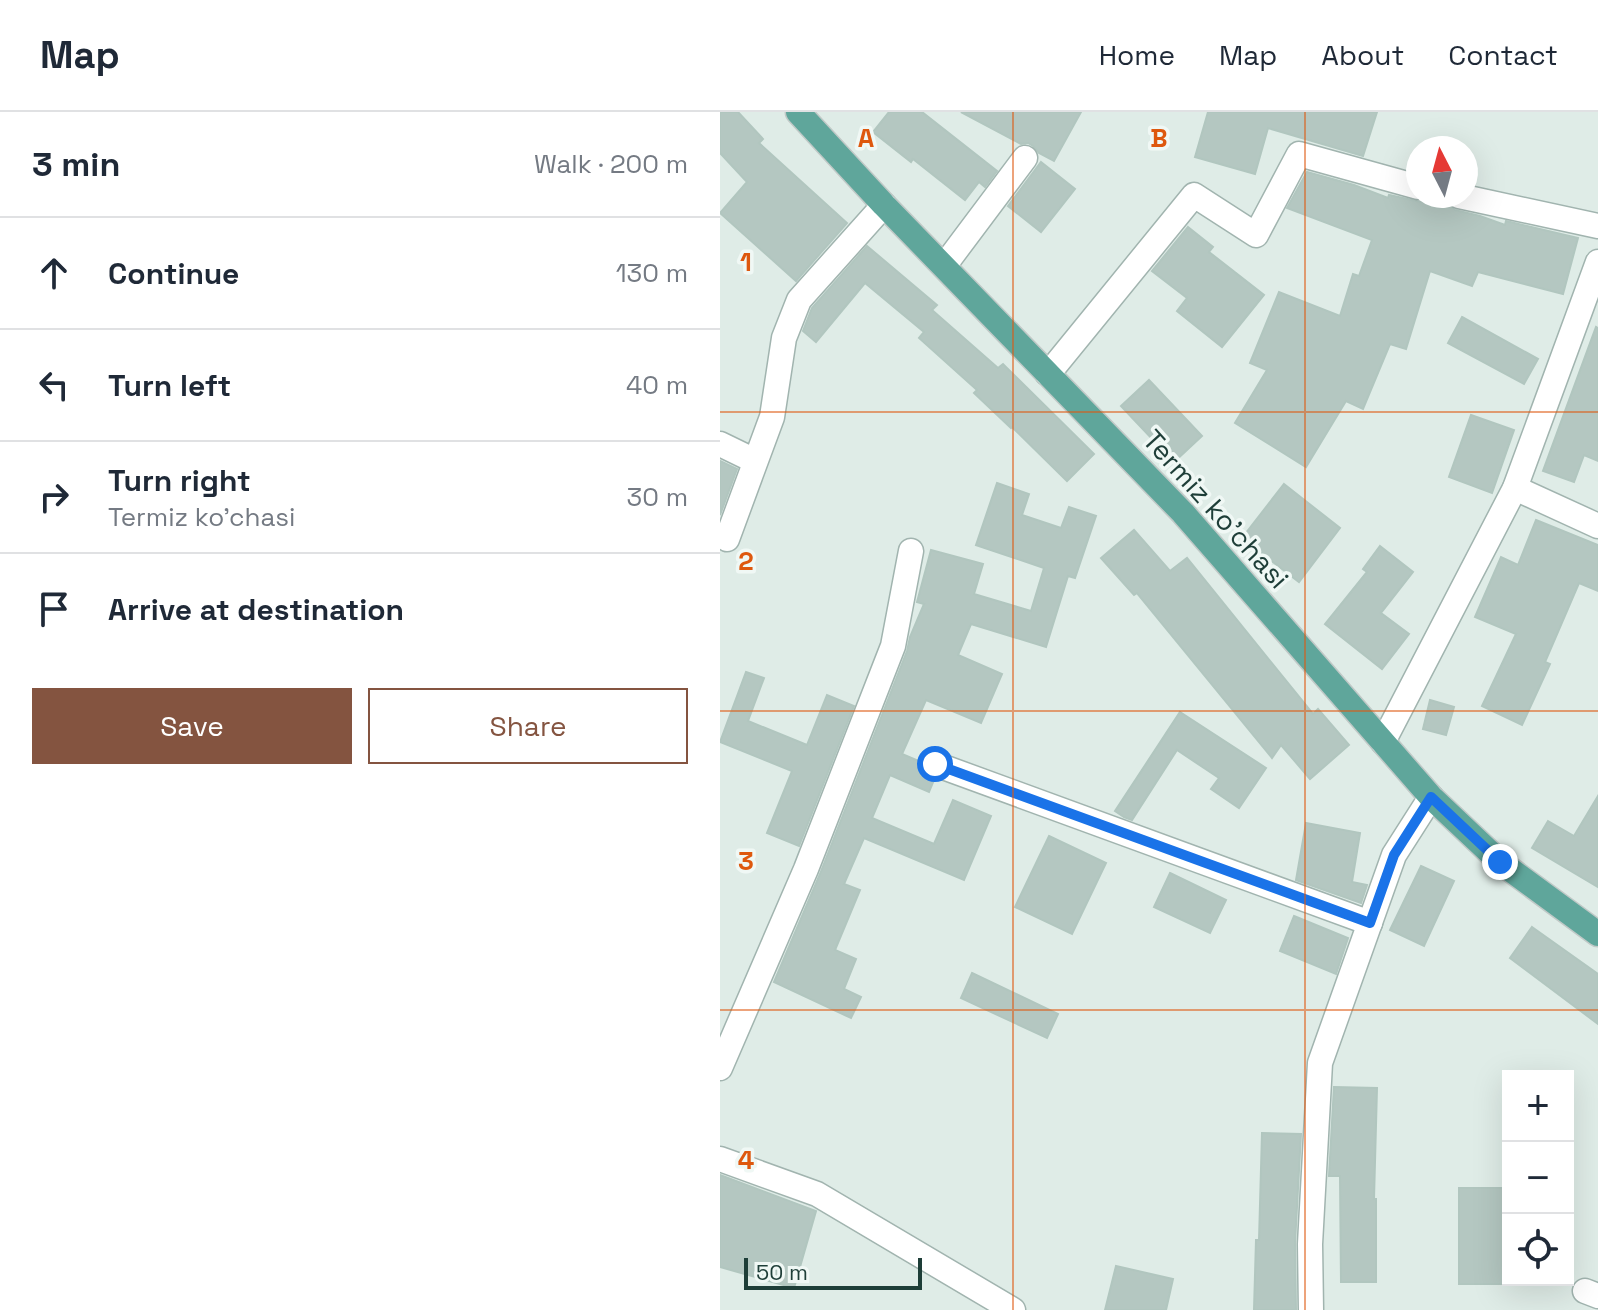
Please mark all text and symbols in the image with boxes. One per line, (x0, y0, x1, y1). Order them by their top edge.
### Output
text: Map (40, 31, 120, 79)
text: Home (1099, 37, 1175, 73)
text: Map (1219, 37, 1277, 73)
text: About (1321, 37, 1404, 73)
text: Contact (1448, 37, 1558, 73)
text: A (858, 121, 875, 155)
text: B (1150, 121, 1168, 155)
north arrow (1406, 136, 1478, 208)
text: 3 min (32, 143, 120, 186)
text: Walk · 200 m (534, 147, 688, 181)
text: 1 (740, 245, 752, 279)
icon: ahead (32, 251, 76, 295)
text: Continue (108, 254, 239, 293)
text: 130 m (616, 256, 688, 290)
icon: left (32, 363, 76, 407)
text: Turn left (108, 366, 231, 405)
text: 40 m (626, 368, 688, 402)
street label: Termiz ko'chasi (1135, 422, 1297, 596)
text: Turn right (108, 461, 251, 500)
icon: right (32, 475, 76, 519)
text: 30 m (627, 480, 688, 514)
text: Termiz ko'chasi (108, 500, 295, 534)
text: 2 (738, 544, 754, 578)
icon: arrive (32, 587, 76, 631)
text: Arrive at destination (108, 590, 404, 629)
button: Save (32, 688, 352, 764)
button: Share (368, 688, 688, 764)
route start (917, 746, 953, 782)
text: 3 (738, 844, 754, 878)
route end (1482, 844, 1518, 880)
map controls (1502, 1070, 1574, 1286)
button: + (1502, 1070, 1574, 1142)
button: − (1502, 1142, 1574, 1214)
text: 4 (738, 1143, 754, 1177)
button: locate (1502, 1214, 1574, 1286)
scale bar (744, 1254, 922, 1290)
text: 50 m (756, 1258, 808, 1286)

